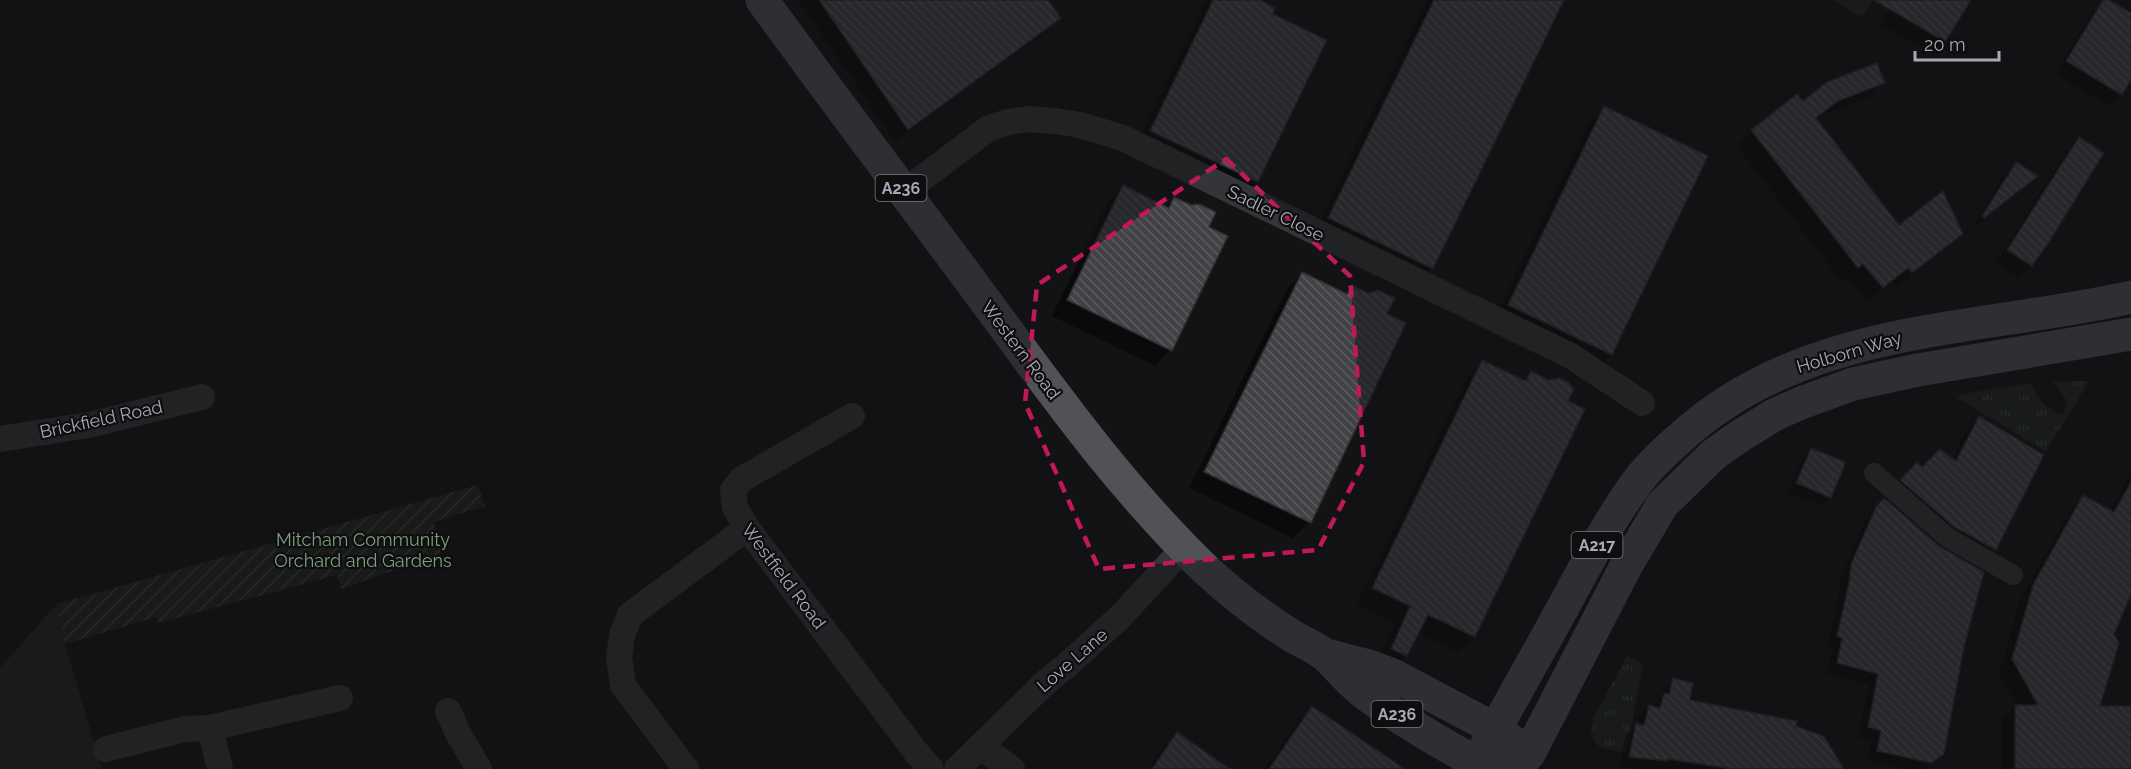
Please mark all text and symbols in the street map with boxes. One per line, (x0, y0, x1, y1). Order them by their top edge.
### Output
scale bar (1915, 24, 1999, 62)
text: 20 m (1924, 34, 1966, 55)
road number: A236 (876, 175, 926, 201)
street label: Sadler Close (1224, 181, 1328, 246)
street label: Western Road (977, 297, 1065, 403)
street label: Holborn Way (1794, 327, 1904, 377)
street label: Brickfield Road (38, 396, 164, 442)
street label: Westfield Road (738, 519, 830, 633)
park label: Mitcham Community Orchard and Gardens (274, 529, 452, 571)
road number: A217 (1572, 532, 1622, 558)
street label: Love Lane (1032, 623, 1112, 696)
road number: A236 (1372, 701, 1422, 727)

